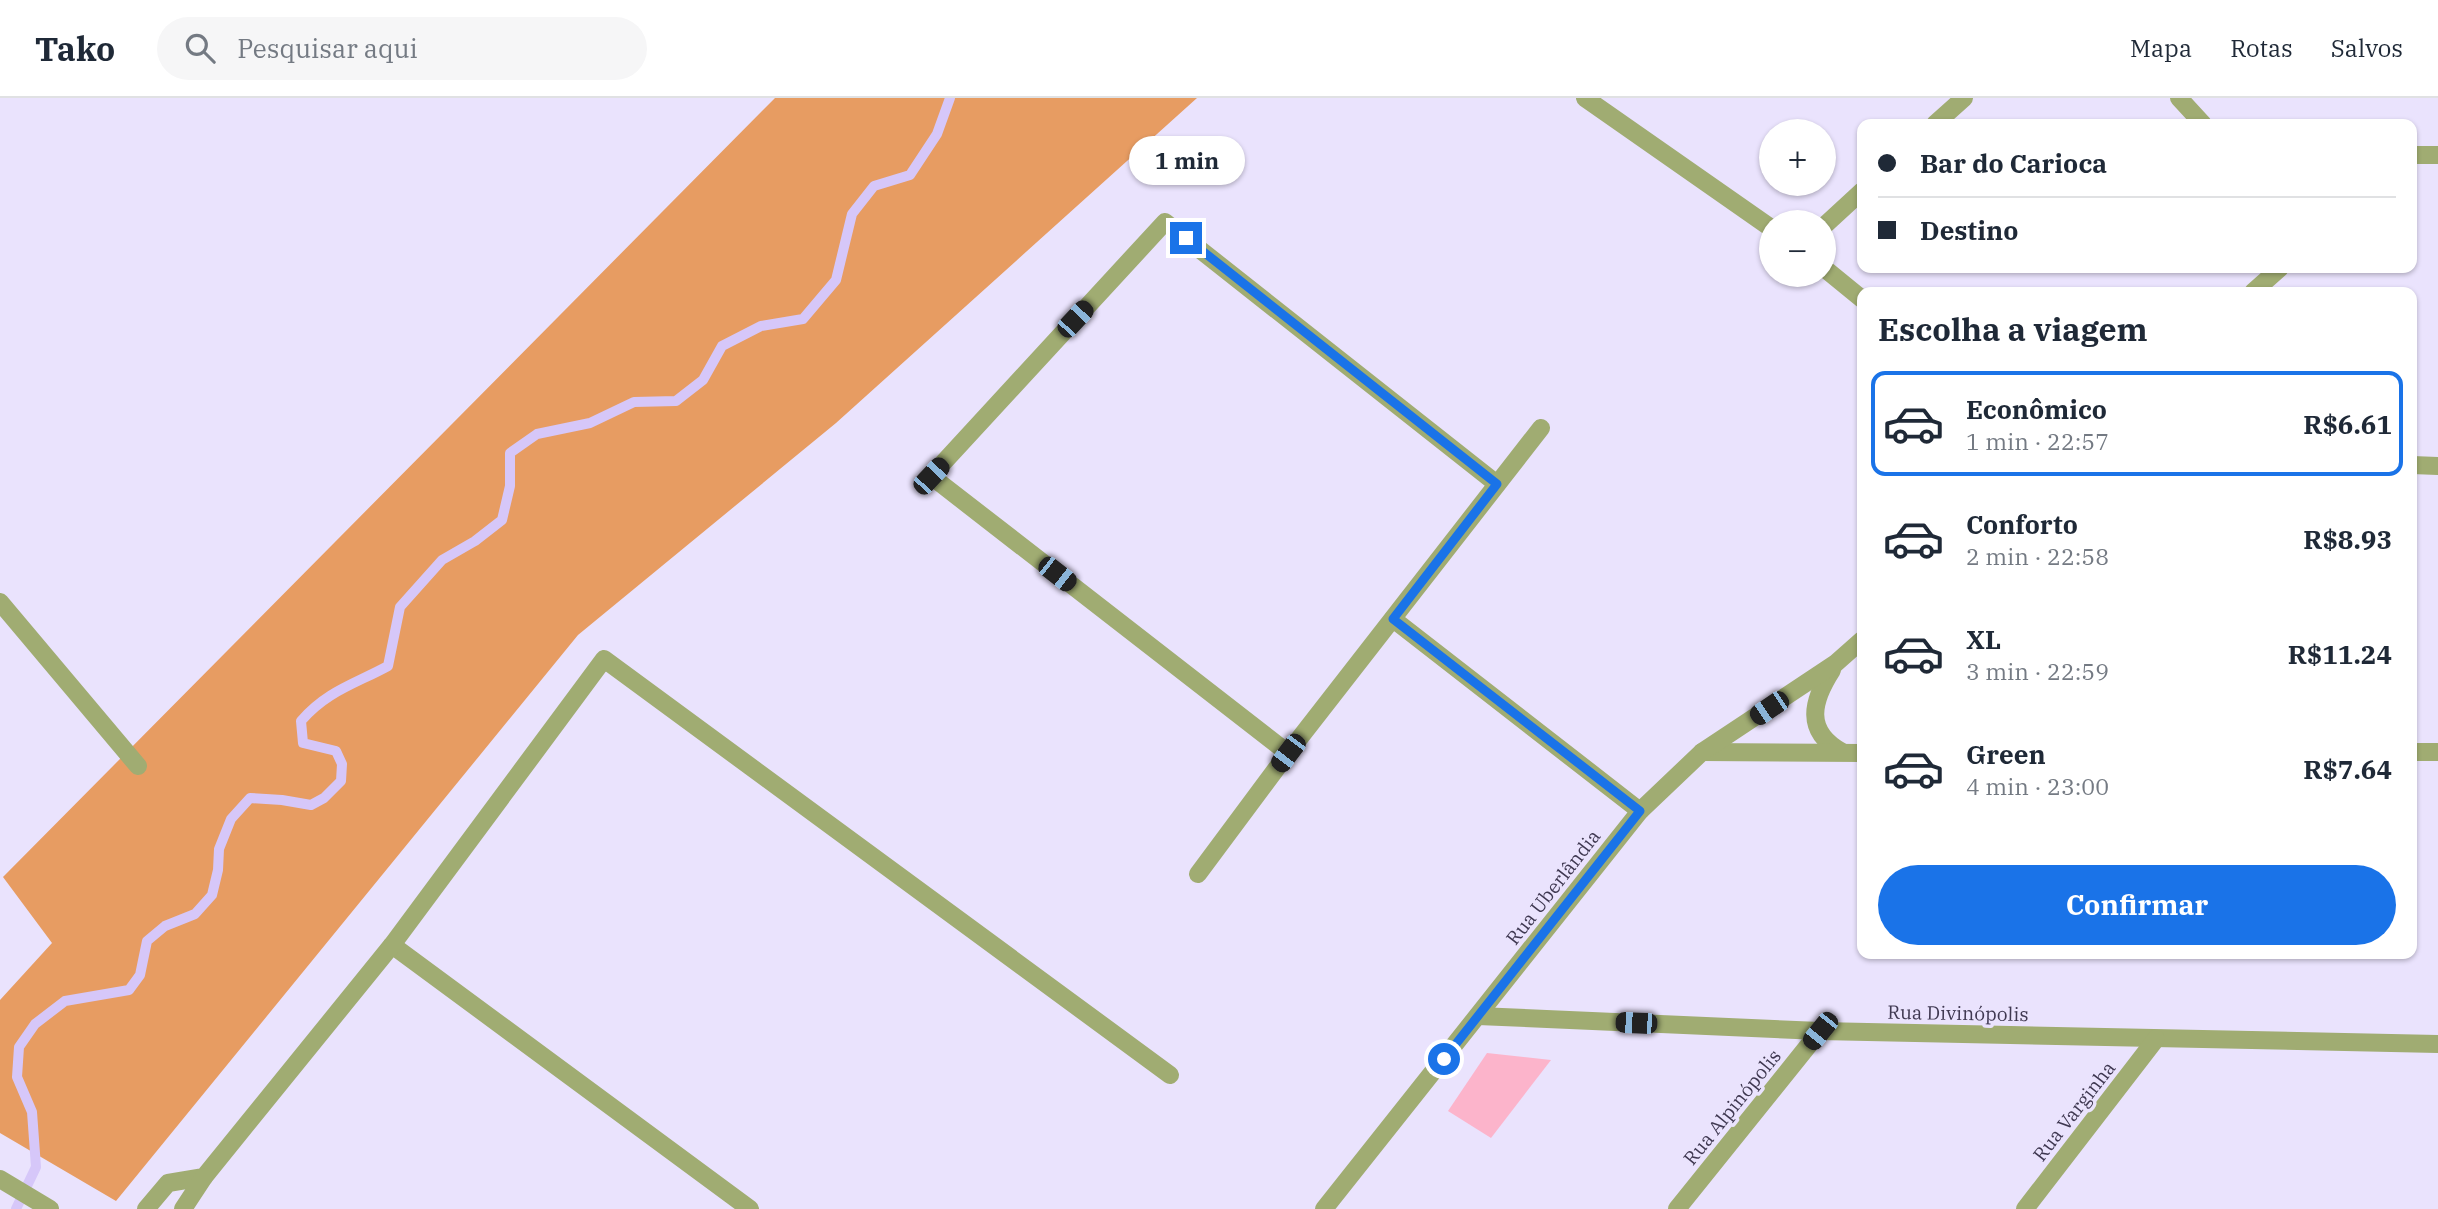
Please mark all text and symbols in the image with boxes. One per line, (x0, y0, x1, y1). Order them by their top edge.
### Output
search box (157, 17, 647, 80)
text: Tako (35, 27, 115, 70)
icon: search (181, 29, 219, 67)
text: Pesquisar aqui (237, 31, 418, 65)
text: Mapa (2130, 32, 2192, 64)
text: Rotas (2230, 32, 2293, 64)
text: Salvos (2331, 32, 2403, 64)
map controls (1759, 119, 1836, 287)
button: + (1759, 119, 1836, 196)
callout: 1 min (1128, 136, 1244, 186)
text: 1 min (1155, 145, 1219, 175)
text: Bar do Carioca (1920, 146, 2107, 180)
button: − (1759, 210, 1836, 287)
text: Destino (1920, 213, 2018, 247)
route end (1170, 222, 1202, 254)
car (1053, 296, 1098, 342)
text: Escolha a viagem (1878, 308, 2148, 350)
icon: car (1882, 392, 1945, 455)
text: Econômico (1966, 392, 2107, 426)
text: R$6.61 (2303, 407, 2392, 441)
text: 1 min · 22:57 (1966, 426, 2109, 456)
car (909, 453, 954, 499)
icon: car (1882, 507, 1945, 570)
text: Conforto (1966, 507, 2078, 541)
text: R$8.93 (2303, 522, 2392, 556)
text: 2 min · 22:58 (1966, 541, 2109, 571)
car (1034, 553, 1081, 595)
icon: car (1882, 622, 1945, 685)
text: XL (1966, 622, 2001, 656)
text: R$11.24 (2288, 637, 2392, 671)
text: 3 min · 22:59 (1966, 656, 2109, 686)
car (1746, 688, 1793, 728)
car (1267, 730, 1310, 776)
icon: car (1882, 737, 1945, 800)
text: Green (1966, 737, 2046, 771)
text: R$7.64 (2303, 752, 2392, 786)
text: 4 min · 23:00 (1966, 771, 2109, 801)
street label: Rua Uberlândia (1501, 825, 1605, 949)
button: Confirmar (1878, 865, 2396, 945)
street label: Rua Divinópolis (1887, 1000, 2029, 1026)
car (1799, 1008, 1842, 1054)
car (1615, 1012, 1658, 1034)
route start (1428, 1043, 1460, 1075)
street label: Rua Alpinópolis (1678, 1044, 1786, 1170)
street label: Rua Varginha (2028, 1056, 2120, 1166)

